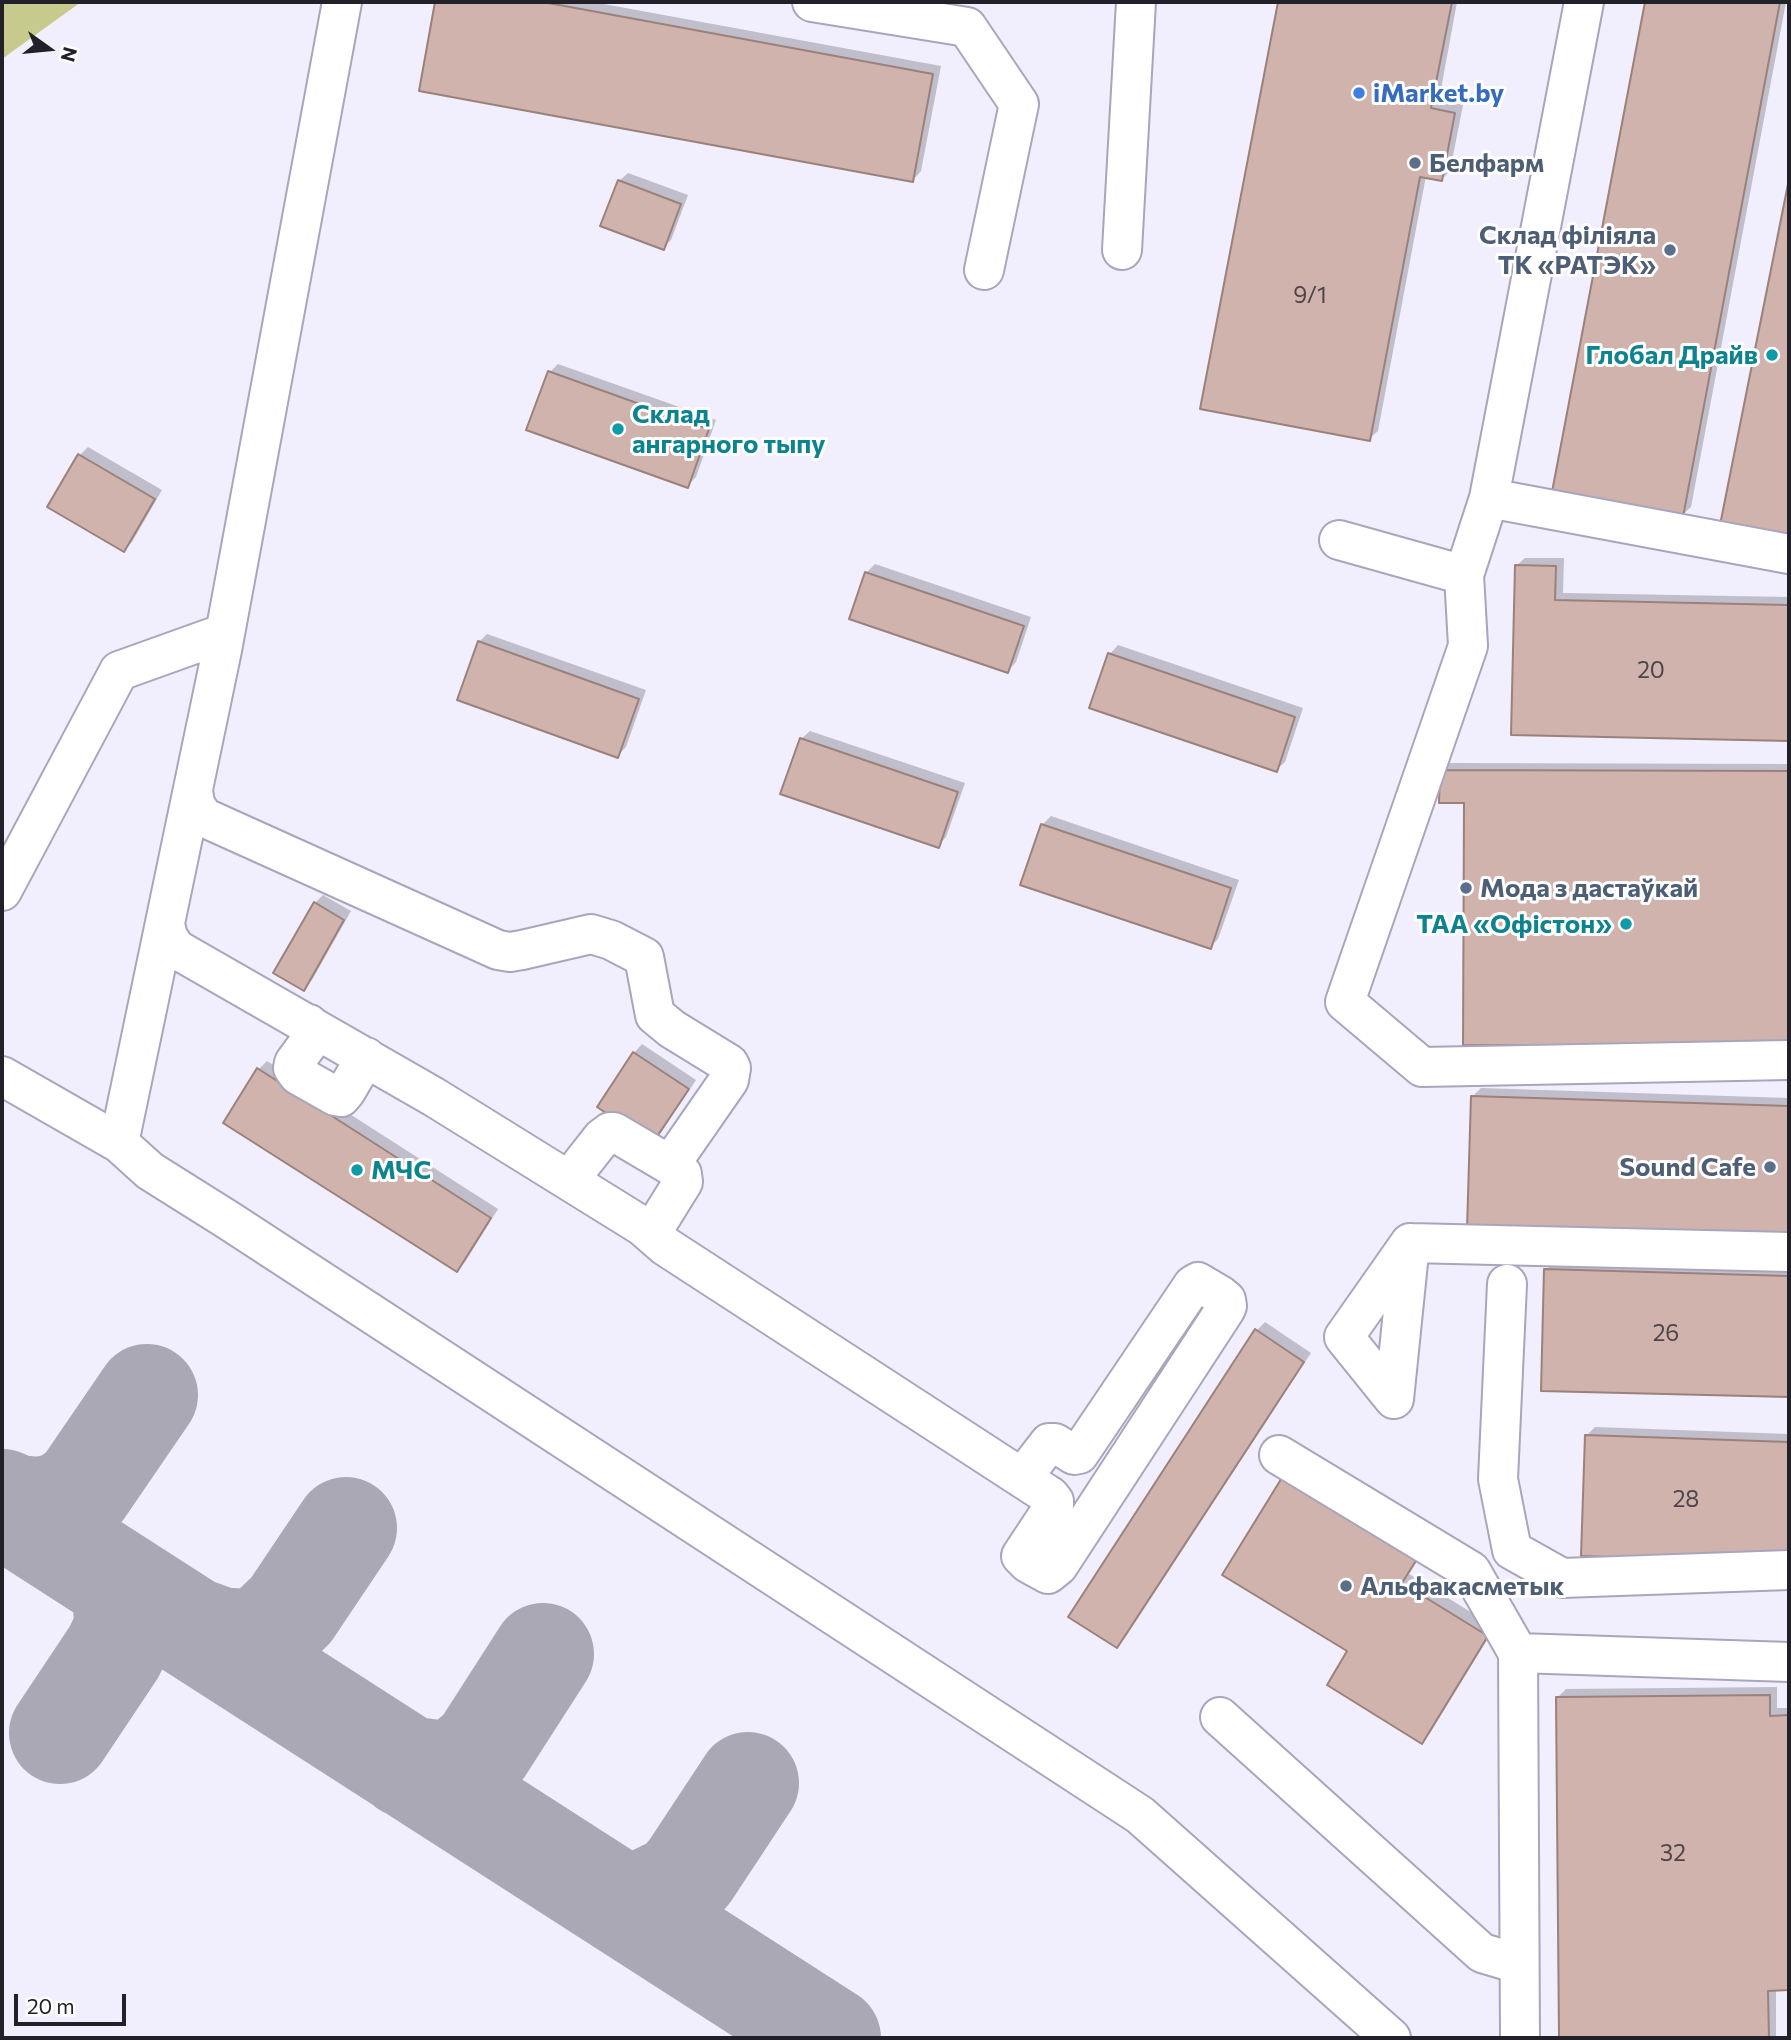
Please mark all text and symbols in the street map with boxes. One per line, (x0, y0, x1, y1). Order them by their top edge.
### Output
north arrow (14, 14, 84, 84)
text: N (57, 45, 83, 64)
place label: iMarket.by (1373, 77, 1504, 109)
marker: iMarket.by (1351, 85, 1367, 101)
place label: Белфарм (1429, 147, 1544, 179)
marker: Белфарм (1407, 155, 1423, 171)
place label: Склад філіяла ТК «РАТЭК» (1479, 219, 1656, 280)
marker: Склад філіяла ТК «РАТЭК» (1662, 242, 1678, 258)
house number: 9/1 (1293, 281, 1327, 309)
place label: Глобал Драйв (1586, 339, 1758, 371)
marker: Глобал Драйв (1764, 347, 1780, 363)
place label: Склад ангарного тыпу (632, 398, 826, 460)
marker: Склад ангарного тыпу (610, 421, 626, 437)
house number: 20 (1637, 656, 1665, 684)
place label: Мода з дастаўкай (1480, 872, 1698, 904)
marker: Мода з дастаўкай (1458, 880, 1474, 896)
place label: ТАА «Офістон» (1416, 908, 1612, 940)
marker: ТАА «Офістон» (1618, 916, 1634, 932)
place label: Sound Cafe (1619, 1151, 1756, 1183)
place label: МЧС (371, 1154, 431, 1186)
marker: Sound Cafe (1762, 1159, 1778, 1175)
marker: МЧС (349, 1162, 365, 1178)
house number: 26 (1653, 1319, 1679, 1347)
house number: 28 (1673, 1485, 1699, 1513)
place label: Альфакасметык (1360, 1570, 1564, 1602)
marker: Альфакасметык (1338, 1578, 1354, 1594)
house number: 32 (1660, 1839, 1686, 1867)
scale bar (18, 1980, 130, 2024)
text: 20 m (27, 1993, 75, 2018)

